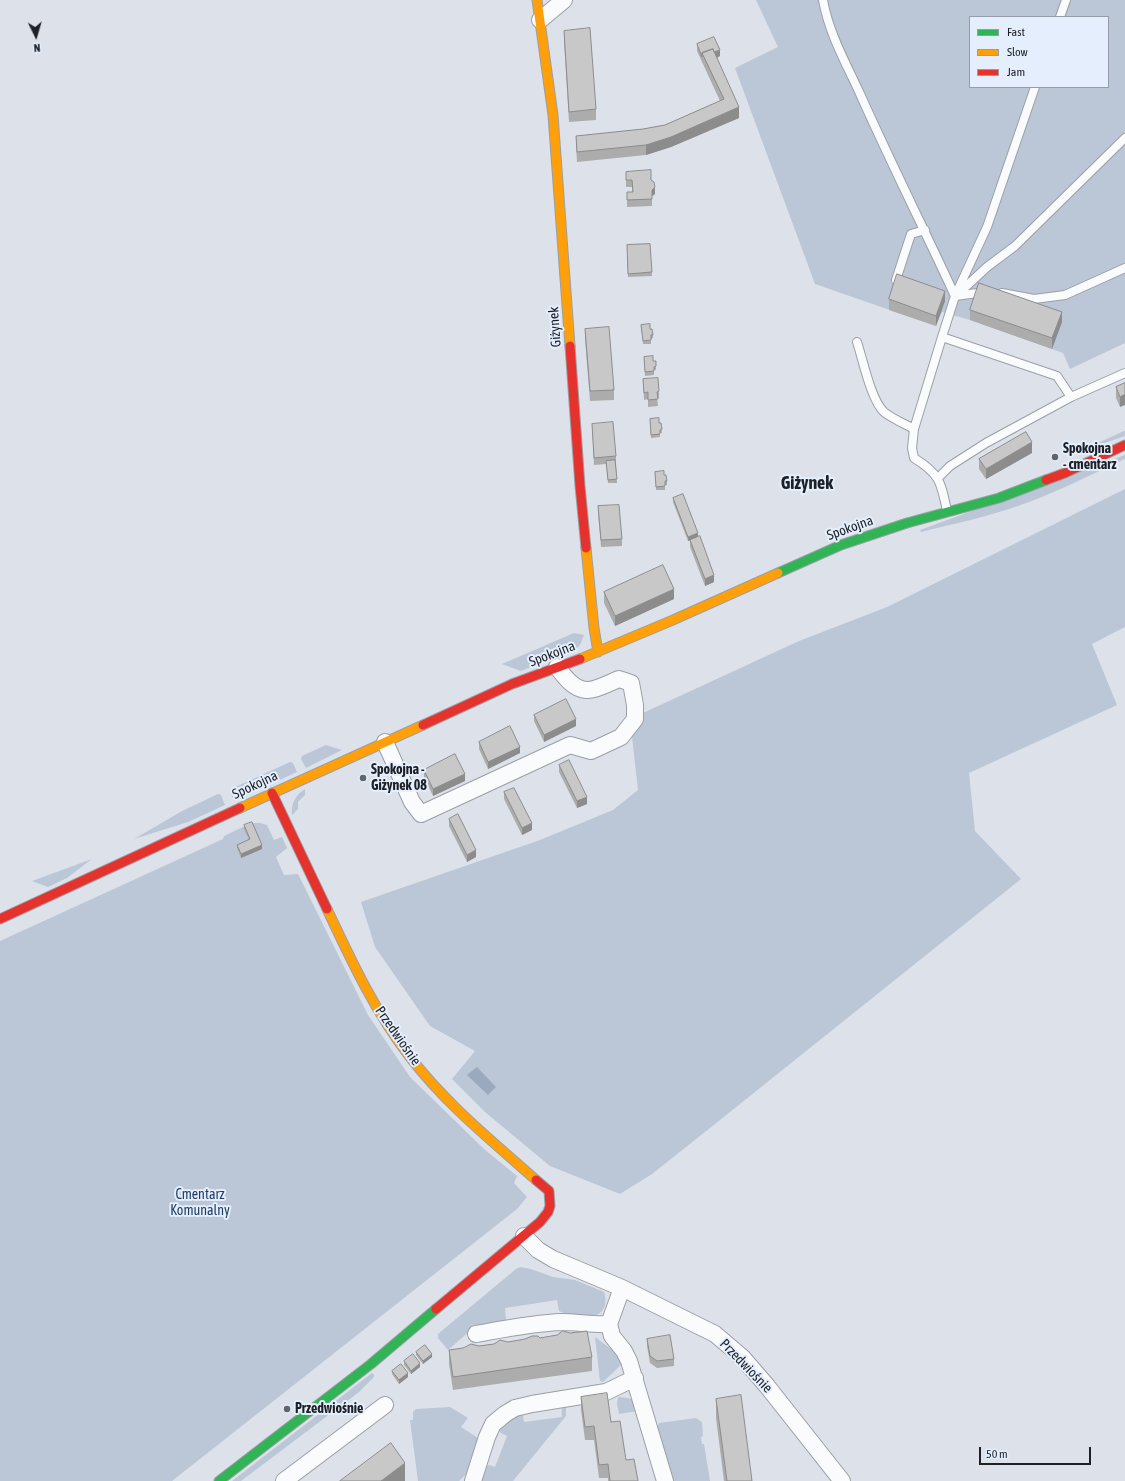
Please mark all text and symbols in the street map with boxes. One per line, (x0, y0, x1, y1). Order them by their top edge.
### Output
north arrow (16, 16, 56, 56)
legend (969, 16, 1109, 88)
text: Fast (1007, 25, 1025, 39)
text: N (33, 42, 41, 54)
text: Slow (1007, 45, 1028, 59)
text: Jam (1007, 65, 1025, 79)
street label: Giżynek (545, 306, 565, 348)
place label: Spokojna - cmentarz (1063, 441, 1117, 474)
marker: Spokojna - cmentarz (1050, 452, 1060, 462)
district label: Giżynek (781, 472, 833, 494)
street label: Spokojna (825, 512, 875, 544)
street label: Spokojna (527, 638, 577, 670)
place label: Spokojna - Giżynek 08 (371, 762, 427, 794)
street label: Spokojna (230, 767, 280, 803)
marker: Spokojna - Giżynek 08 (358, 773, 368, 783)
street label: Przedwiośnie (372, 1003, 424, 1069)
park label: Cmentarz Komunalny (170, 1187, 230, 1220)
street label: Przedwiośnie (716, 1336, 776, 1396)
place label: Przedwiośnie (295, 1401, 363, 1417)
marker: Przedwiośnie (282, 1404, 292, 1414)
scale bar (981, 1439, 1093, 1465)
text: 50 m (986, 1447, 1008, 1461)

